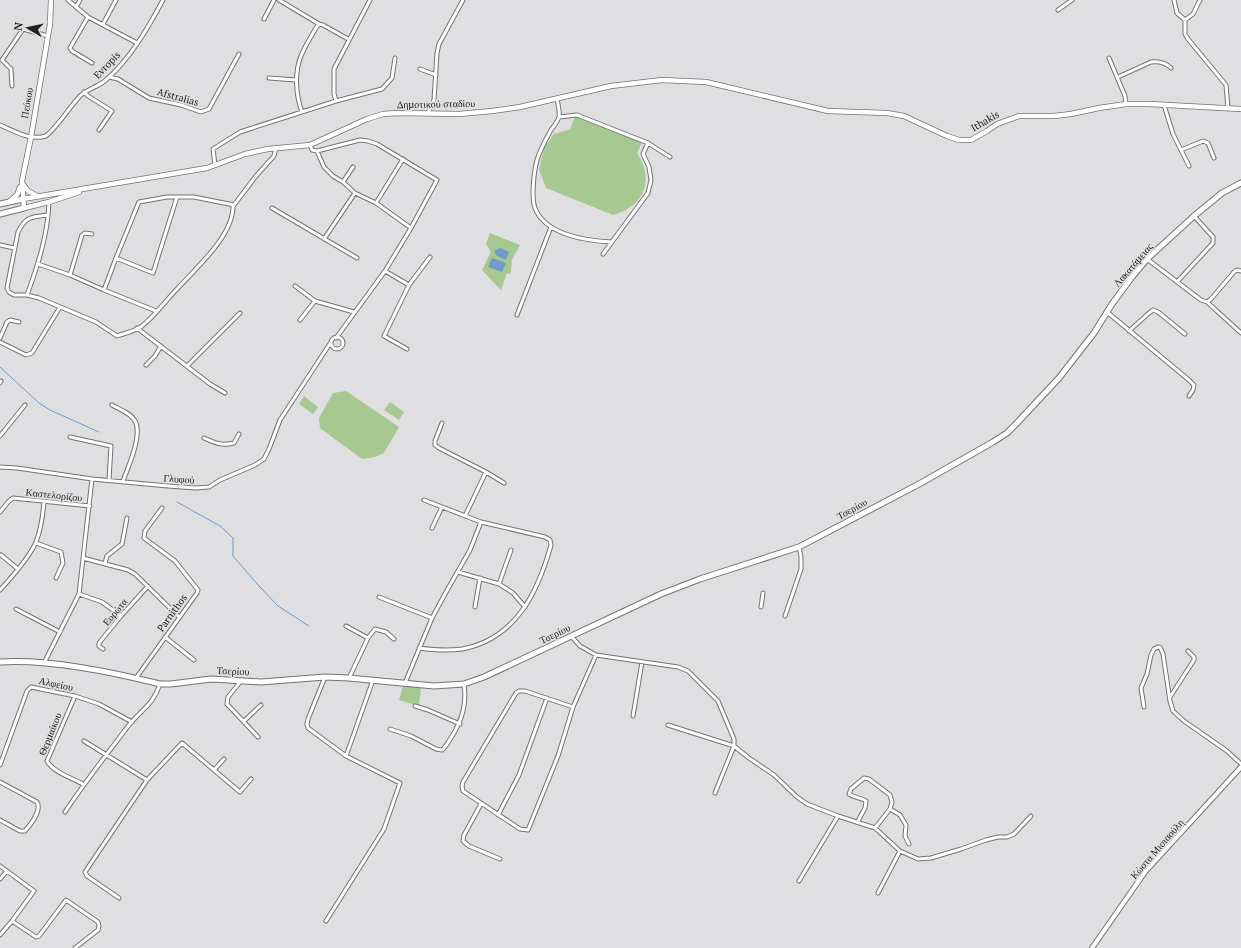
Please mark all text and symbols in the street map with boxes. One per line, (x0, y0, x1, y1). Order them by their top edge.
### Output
north arrow (8, 8, 48, 48)
text: N (11, 21, 26, 32)
street label: Evropis (91, 49, 123, 81)
street label: Afstralias (156, 85, 200, 109)
street label: Πεύκου (18, 86, 36, 119)
street label: Δημοτικού σταδίου (397, 97, 475, 111)
street label: Ithakis (968, 108, 1002, 134)
street label: Λακατάμειας (1110, 240, 1156, 290)
street label: Γλυφού (163, 471, 195, 487)
street label: Καστελορίζου (25, 486, 83, 504)
street label: Τσερίου (835, 495, 869, 523)
street label: Parnithos (154, 592, 190, 634)
street label: Ευρώτα (100, 595, 131, 628)
street label: Τσερίου (537, 621, 573, 647)
street label: Τσερίου (216, 664, 250, 678)
street label: Αλφείου (38, 674, 74, 694)
street label: Θερμαίκου (36, 711, 64, 757)
street label: Κώστα Μισιαούλη (1127, 816, 1187, 882)

